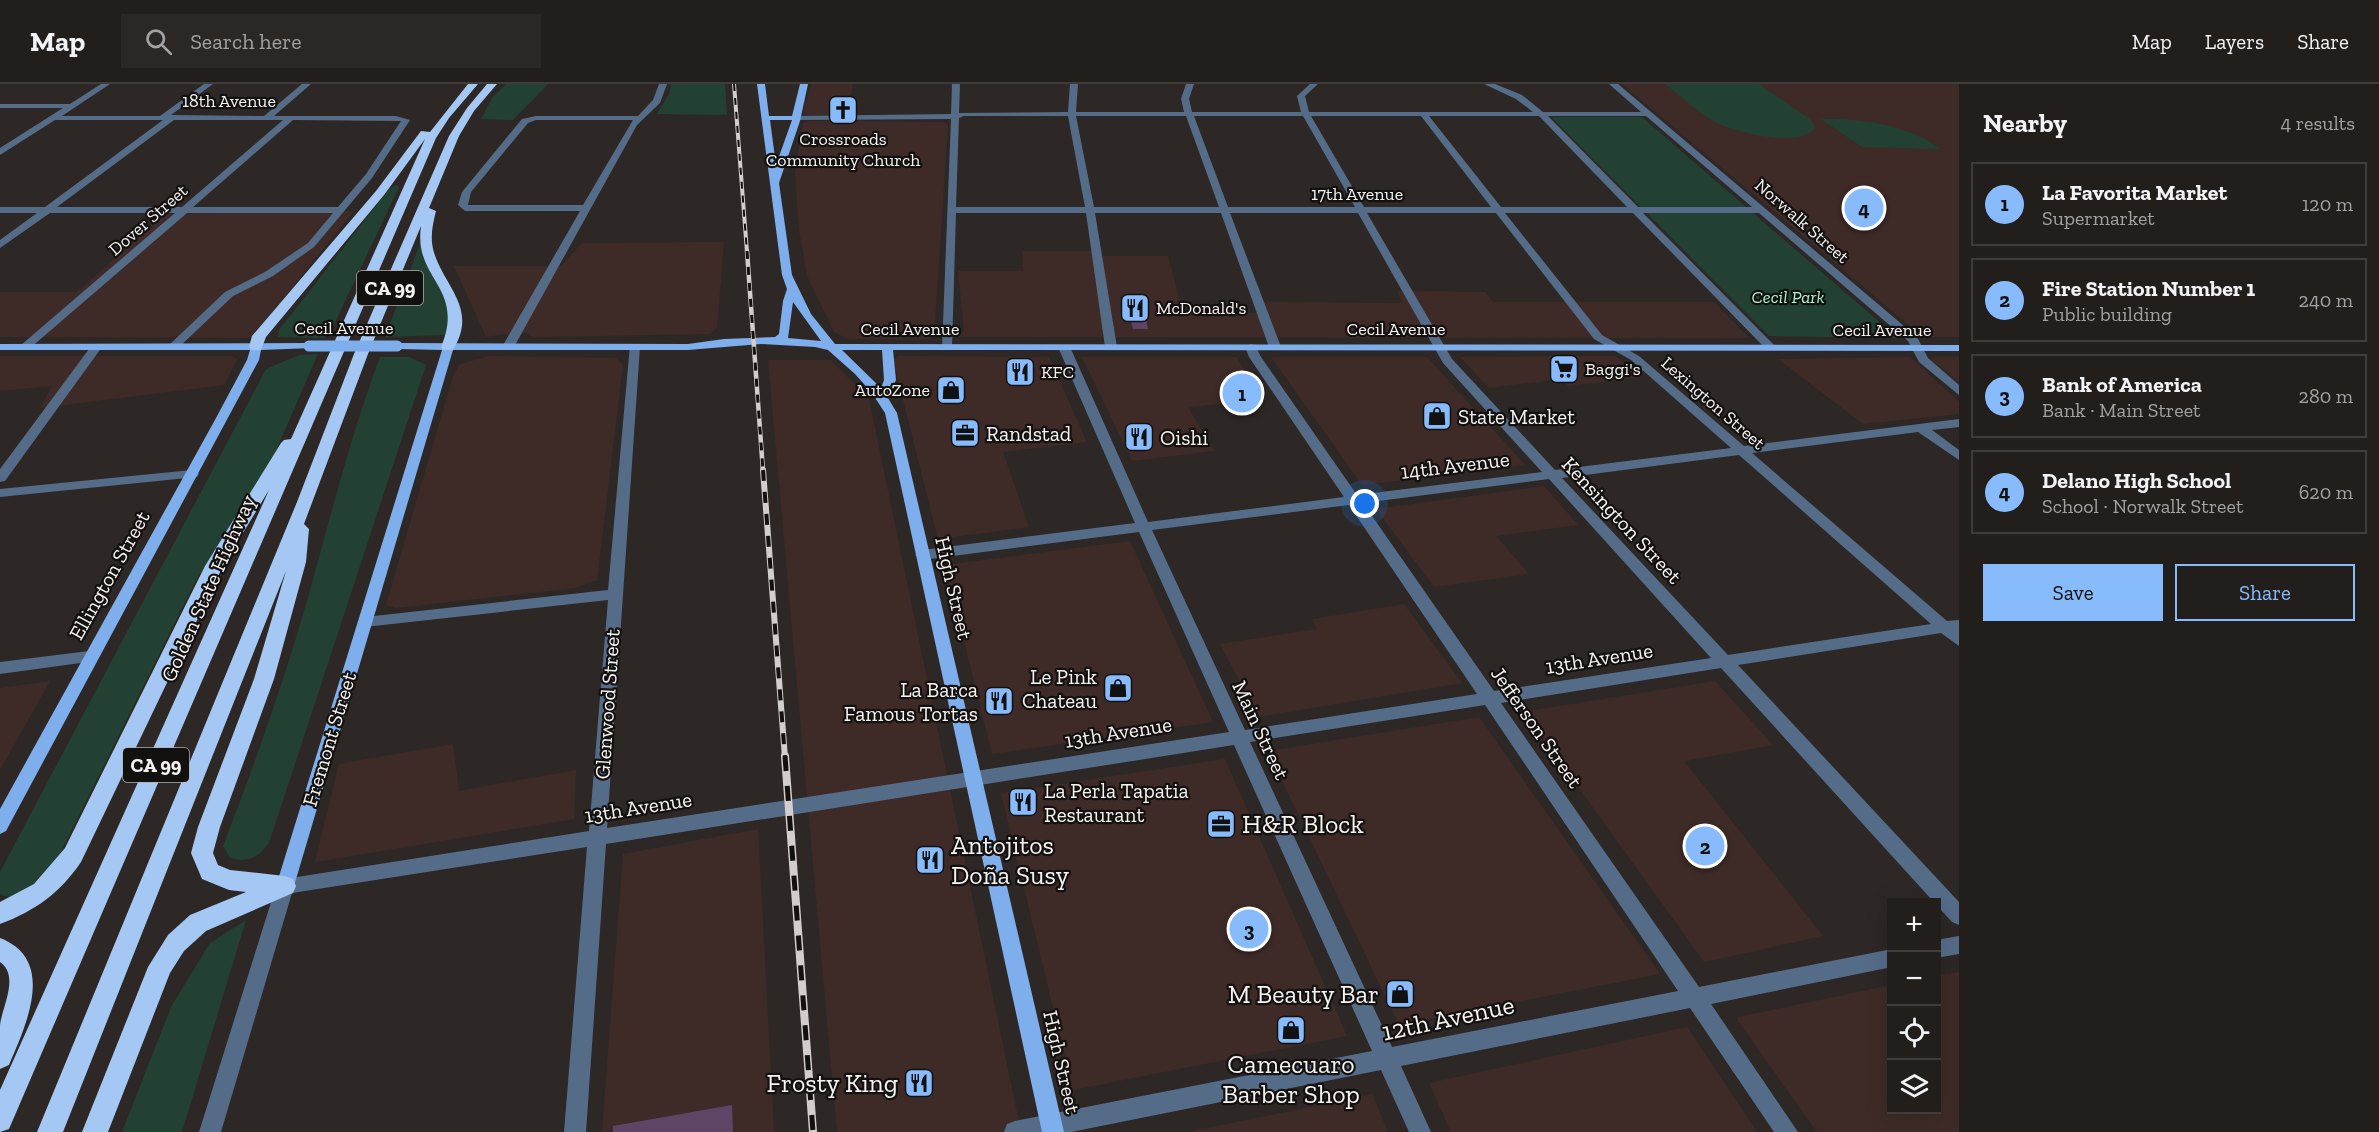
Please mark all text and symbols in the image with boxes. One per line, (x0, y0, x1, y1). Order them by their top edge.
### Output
search box (121, 14, 541, 68)
text: Map (30, 25, 85, 58)
icon: search (142, 25, 175, 58)
text: Search here (190, 28, 302, 55)
text: Map (2132, 29, 2172, 54)
text: Layers (2205, 29, 2264, 54)
text: Share (2297, 29, 2349, 54)
street label: 18th Avenue (182, 90, 276, 112)
church icon: Crossroads Community Church (827, 94, 859, 126)
text: Nearby (1983, 107, 2067, 139)
text: 4 results (2280, 111, 2355, 135)
place label: Crossroads Community Church (766, 128, 920, 171)
street label: Norwalk Street (1750, 174, 1854, 268)
street label: Dover Street (104, 179, 192, 260)
text: La Favorita Market (2042, 179, 2227, 206)
street label: 17th Avenue (1311, 183, 1403, 205)
pin: 4 (1844, 186, 1884, 230)
text: 1 (2000, 192, 2009, 216)
text: 120 m (2302, 192, 2353, 216)
text: Supermarket (2042, 206, 2155, 230)
road number: CA 99 (357, 271, 423, 305)
text: Fire Station Number 1 (2042, 275, 2255, 302)
park label: Cecil Park (1751, 286, 1825, 308)
text: 2 (1999, 288, 2010, 312)
text: 240 m (2299, 288, 2353, 312)
restaurant icon: McDonald's (1119, 292, 1151, 324)
place label: McDonald's (1156, 297, 1246, 319)
text: Public building (2042, 302, 2172, 326)
street label: Cecil Avenue (295, 317, 393, 339)
street label: Cecil Avenue (861, 318, 959, 340)
street label: Cecil Avenue (1347, 318, 1445, 340)
street label: Cecil Avenue (1833, 319, 1931, 341)
street label: Lexington Street (1657, 352, 1770, 454)
supermarket icon: Baggi's (1548, 353, 1580, 385)
restaurant icon: KFC (1004, 356, 1036, 388)
place label: Baggi's (1585, 358, 1641, 380)
place label: KFC (1041, 361, 1074, 383)
pin: 1 (1222, 370, 1262, 416)
text: Bank of America (2042, 371, 2202, 398)
shop icon: AutoZone (935, 374, 967, 406)
place label: AutoZone (855, 379, 930, 401)
text: 3 (1999, 384, 2010, 408)
text: 280 m (2299, 384, 2353, 408)
text: Bank · Main Street (2042, 398, 2200, 422)
shop icon: State Market (1421, 400, 1453, 432)
place label: State Market (1458, 404, 1575, 429)
office icon: Randstad (949, 417, 981, 449)
place label: Randstad (986, 421, 1072, 446)
restaurant icon: Oishi (1123, 421, 1155, 453)
place label: Oishi (1160, 425, 1208, 450)
street label: 14th Avenue (1399, 446, 1511, 484)
street label: Kensington Street (1557, 451, 1687, 589)
text: Delano High School (2042, 467, 2231, 494)
text: 4 (1999, 480, 2010, 504)
text: 620 m (2299, 480, 2353, 504)
your location (1350, 489, 1379, 518)
street label: Golden State Highway (156, 491, 261, 685)
text: School · Norwalk Street (2042, 494, 2243, 518)
street label: Ellington Street (63, 506, 155, 644)
street label: High Street (930, 534, 978, 642)
button: Save (1983, 564, 2163, 621)
button: Share (2175, 564, 2355, 621)
street label: Glenwood Street (589, 628, 625, 780)
street label: 13th Avenue (1544, 637, 1655, 679)
street label: Jefferson Street (1486, 661, 1588, 793)
place label: Le Pink Chateau (1022, 664, 1097, 713)
street label: Fremont Street (297, 669, 361, 809)
shop icon: Le Pink Chateau (1102, 672, 1134, 704)
street label: Main Street (1227, 676, 1295, 784)
place label: La Barca Famous Tortas (844, 677, 978, 726)
restaurant icon: La Barca Famous Tortas (983, 685, 1015, 717)
street label: 13th Avenue (1063, 711, 1174, 753)
road number: CA 99 (123, 748, 189, 782)
place label: La Perla Tapatia Restaurant (1044, 778, 1189, 827)
street label: 13th Avenue (583, 786, 694, 828)
restaurant icon: La Perla Tapatia Restaurant (1007, 786, 1039, 818)
office icon: H&R Block (1205, 808, 1237, 840)
place label: H&R Block (1242, 808, 1364, 840)
pin: 2 (1686, 824, 1724, 868)
place label: Antojitos Doña Susy (951, 829, 1070, 891)
restaurant icon: Antojitos Doña Susy (914, 844, 946, 876)
map controls (1887, 898, 1941, 1114)
button: + (1887, 898, 1941, 952)
pin: 3 (1230, 906, 1268, 952)
button: − (1887, 952, 1941, 1006)
place label: M Beauty Bar (1228, 978, 1379, 1010)
shop icon: M Beauty Bar (1384, 978, 1416, 1010)
street label: 12th Avenue (1379, 988, 1517, 1048)
button: locate (1887, 1006, 1941, 1060)
street label: High Street (1038, 1008, 1086, 1116)
shop icon: Camecuaro Barber Shop (1275, 1014, 1307, 1046)
place label: Camecuaro Barber Shop (1222, 1048, 1360, 1110)
button: layers (1887, 1060, 1941, 1114)
place label: Frosty King (767, 1067, 898, 1099)
restaurant icon: Frosty King (903, 1067, 935, 1099)

